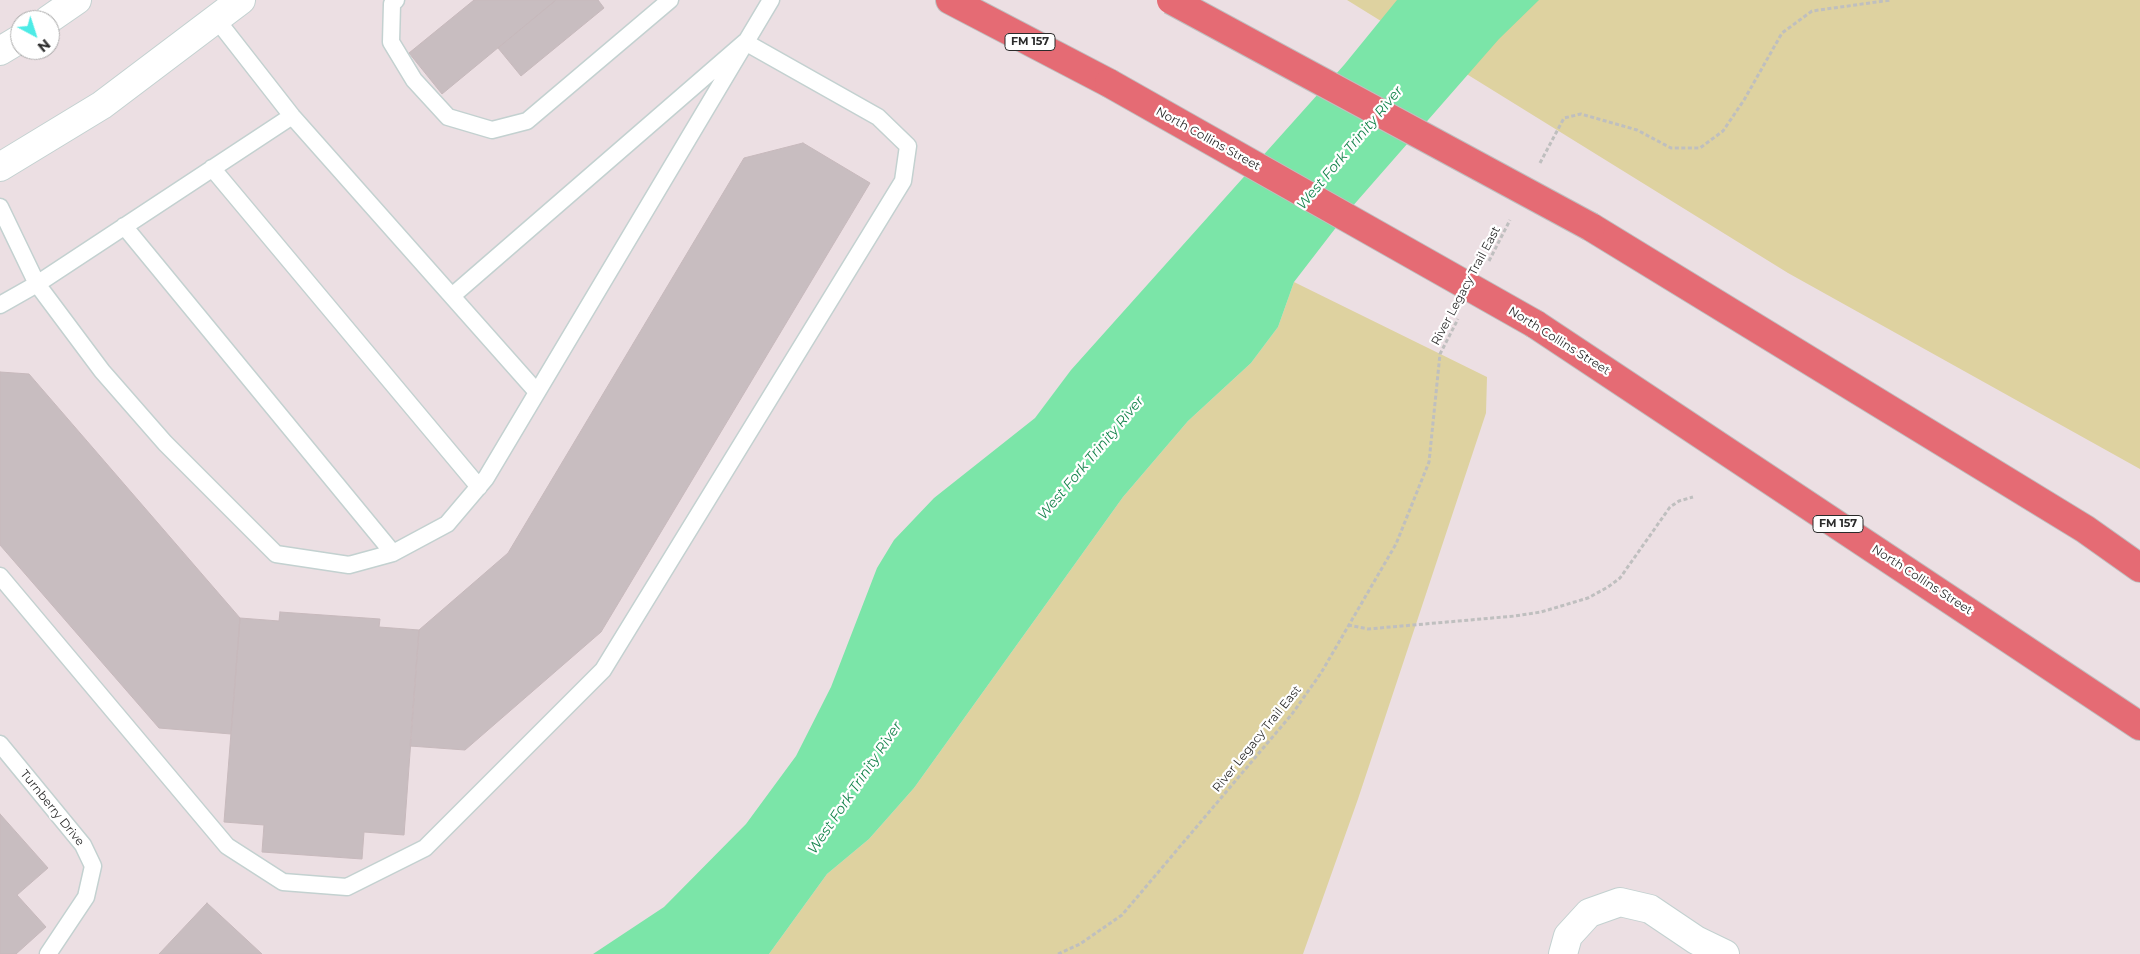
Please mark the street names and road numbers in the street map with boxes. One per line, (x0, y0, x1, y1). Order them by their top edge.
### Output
road number: FM 157 (1005, 34, 1055, 51)
street label: North Collins Street (1153, 104, 1263, 174)
street label: River Legacy Trail East (1428, 224, 1504, 348)
street label: North Collins Street (1505, 304, 1613, 378)
road number: FM 157 (1813, 516, 1863, 532)
street label: North Collins Street (1869, 542, 1975, 618)
street label: River Legacy Trail East (1210, 683, 1304, 795)
street label: Turnberry Drive (17, 767, 87, 849)

